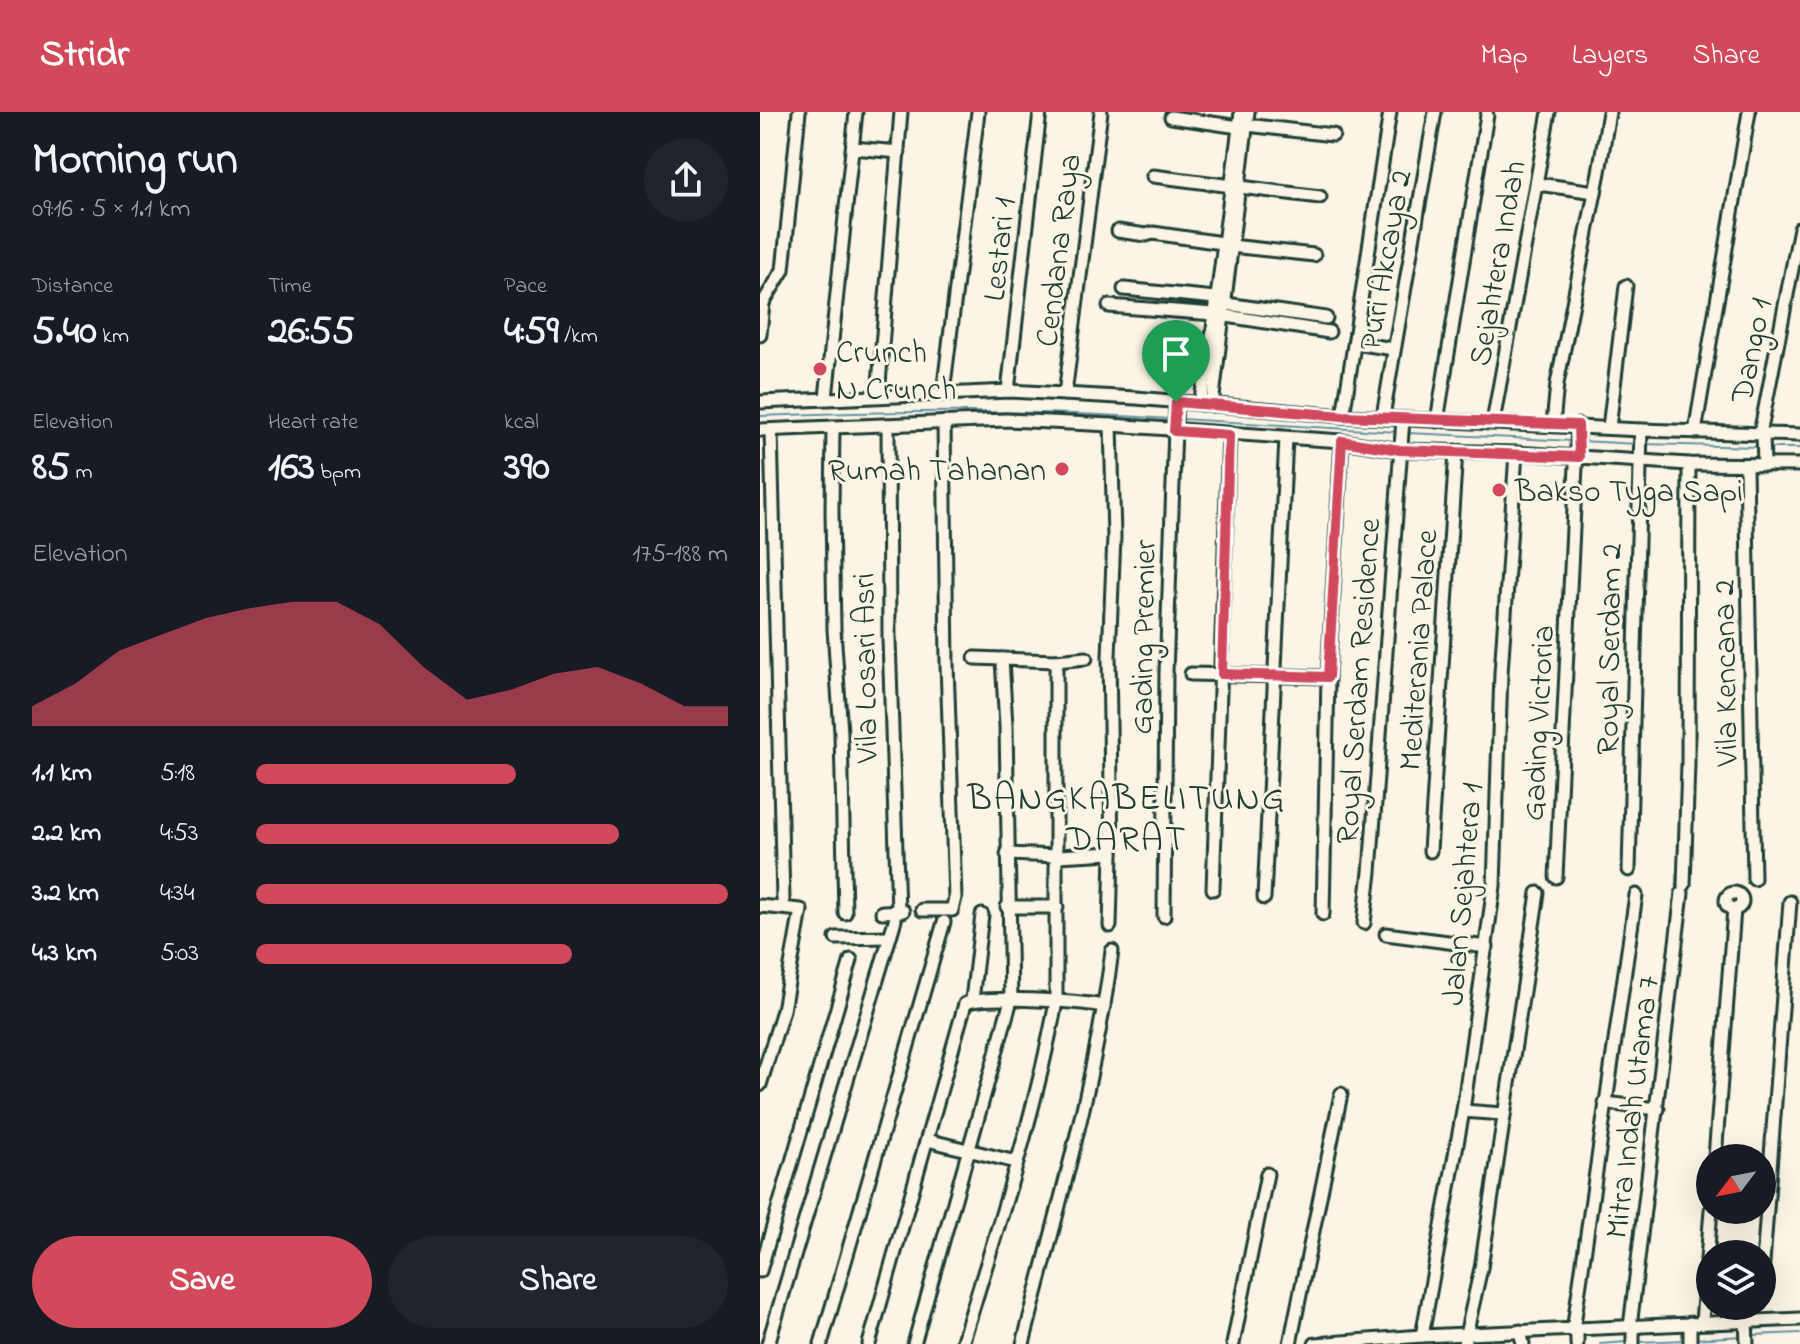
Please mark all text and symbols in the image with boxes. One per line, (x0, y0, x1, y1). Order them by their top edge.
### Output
text: Stridr (40, 28, 129, 84)
text: Map (1480, 36, 1528, 77)
text: Layers (1572, 36, 1648, 77)
text: Share (1692, 36, 1760, 77)
text: Morning run (32, 129, 238, 193)
button: share (644, 138, 728, 222)
street label: Cendana Raya (1025, 151, 1096, 350)
street label: Sejahtera Indah (1458, 157, 1541, 370)
street label: Puri Akcaya 2 (1348, 166, 1426, 355)
text: 09:16 · 5 × 1.1 km (32, 191, 190, 229)
street label: Lestari 1 (973, 195, 1030, 304)
text: Distance (32, 271, 113, 303)
text: Time (268, 271, 312, 303)
text: Pace (504, 271, 547, 303)
street label: Dango 1 (1720, 294, 1787, 408)
text: 5.40 (32, 303, 97, 362)
text: 26:55 (268, 303, 355, 362)
text: 4:59 (504, 303, 559, 362)
pin (1142, 320, 1210, 402)
text: km (97, 321, 129, 353)
text: /km (559, 321, 598, 353)
place label: Crunch N Crunch (836, 331, 956, 415)
icon: arrive (1154, 332, 1198, 376)
marker: Crunch N Crunch (811, 360, 829, 378)
text: Elevation (32, 407, 113, 439)
text: Heart rate (268, 407, 358, 439)
text: kcal (504, 407, 539, 439)
text: 85 (32, 439, 70, 498)
text: 163 (268, 439, 315, 498)
text: 390 (504, 439, 550, 498)
place label: Rumah Tahanan (828, 449, 1046, 496)
text: m (70, 457, 92, 489)
text: bpm (315, 457, 361, 489)
marker: Rumah Tahanan (1053, 460, 1071, 478)
place label: Bakso Tyga Sapi (1514, 470, 1743, 517)
marker: Bakso Tyga Sapi (1490, 481, 1508, 499)
street label: Royal Serdam Residence (1326, 516, 1395, 846)
street label: Mediterania Palace (1389, 527, 1452, 772)
text: Elevation (32, 536, 128, 574)
text: 175–188 m (632, 536, 728, 574)
street label: Gading Premier (1120, 539, 1171, 735)
street label: Royal Serdam 2 (1586, 543, 1637, 755)
street label: Vila Losari Asri (842, 572, 893, 765)
street label: Vila Kencana 2 (1702, 579, 1753, 768)
street label: Gading Victoria (1512, 624, 1569, 822)
text: 1.1 km (32, 755, 92, 793)
text: 5:18 (160, 755, 195, 793)
district label: BANGKABELITUNG DARAT (967, 774, 1287, 868)
street label: Jalan Sejahtera 1 (1431, 781, 1498, 1008)
text: 2.2 km (32, 815, 101, 853)
text: 4:53 (160, 815, 199, 853)
text: 3.2 km (32, 875, 99, 913)
text: 4:34 (160, 875, 194, 913)
text: 4.3 km (32, 935, 97, 973)
text: 5:03 (160, 935, 199, 973)
street label: Mitra Indah Utama 7 (1595, 973, 1674, 1242)
north arrow (1696, 1144, 1776, 1224)
map controls (1696, 1144, 1776, 1320)
button: Save (32, 1236, 372, 1328)
button: Share (388, 1236, 728, 1328)
button: layers (1696, 1240, 1776, 1320)

